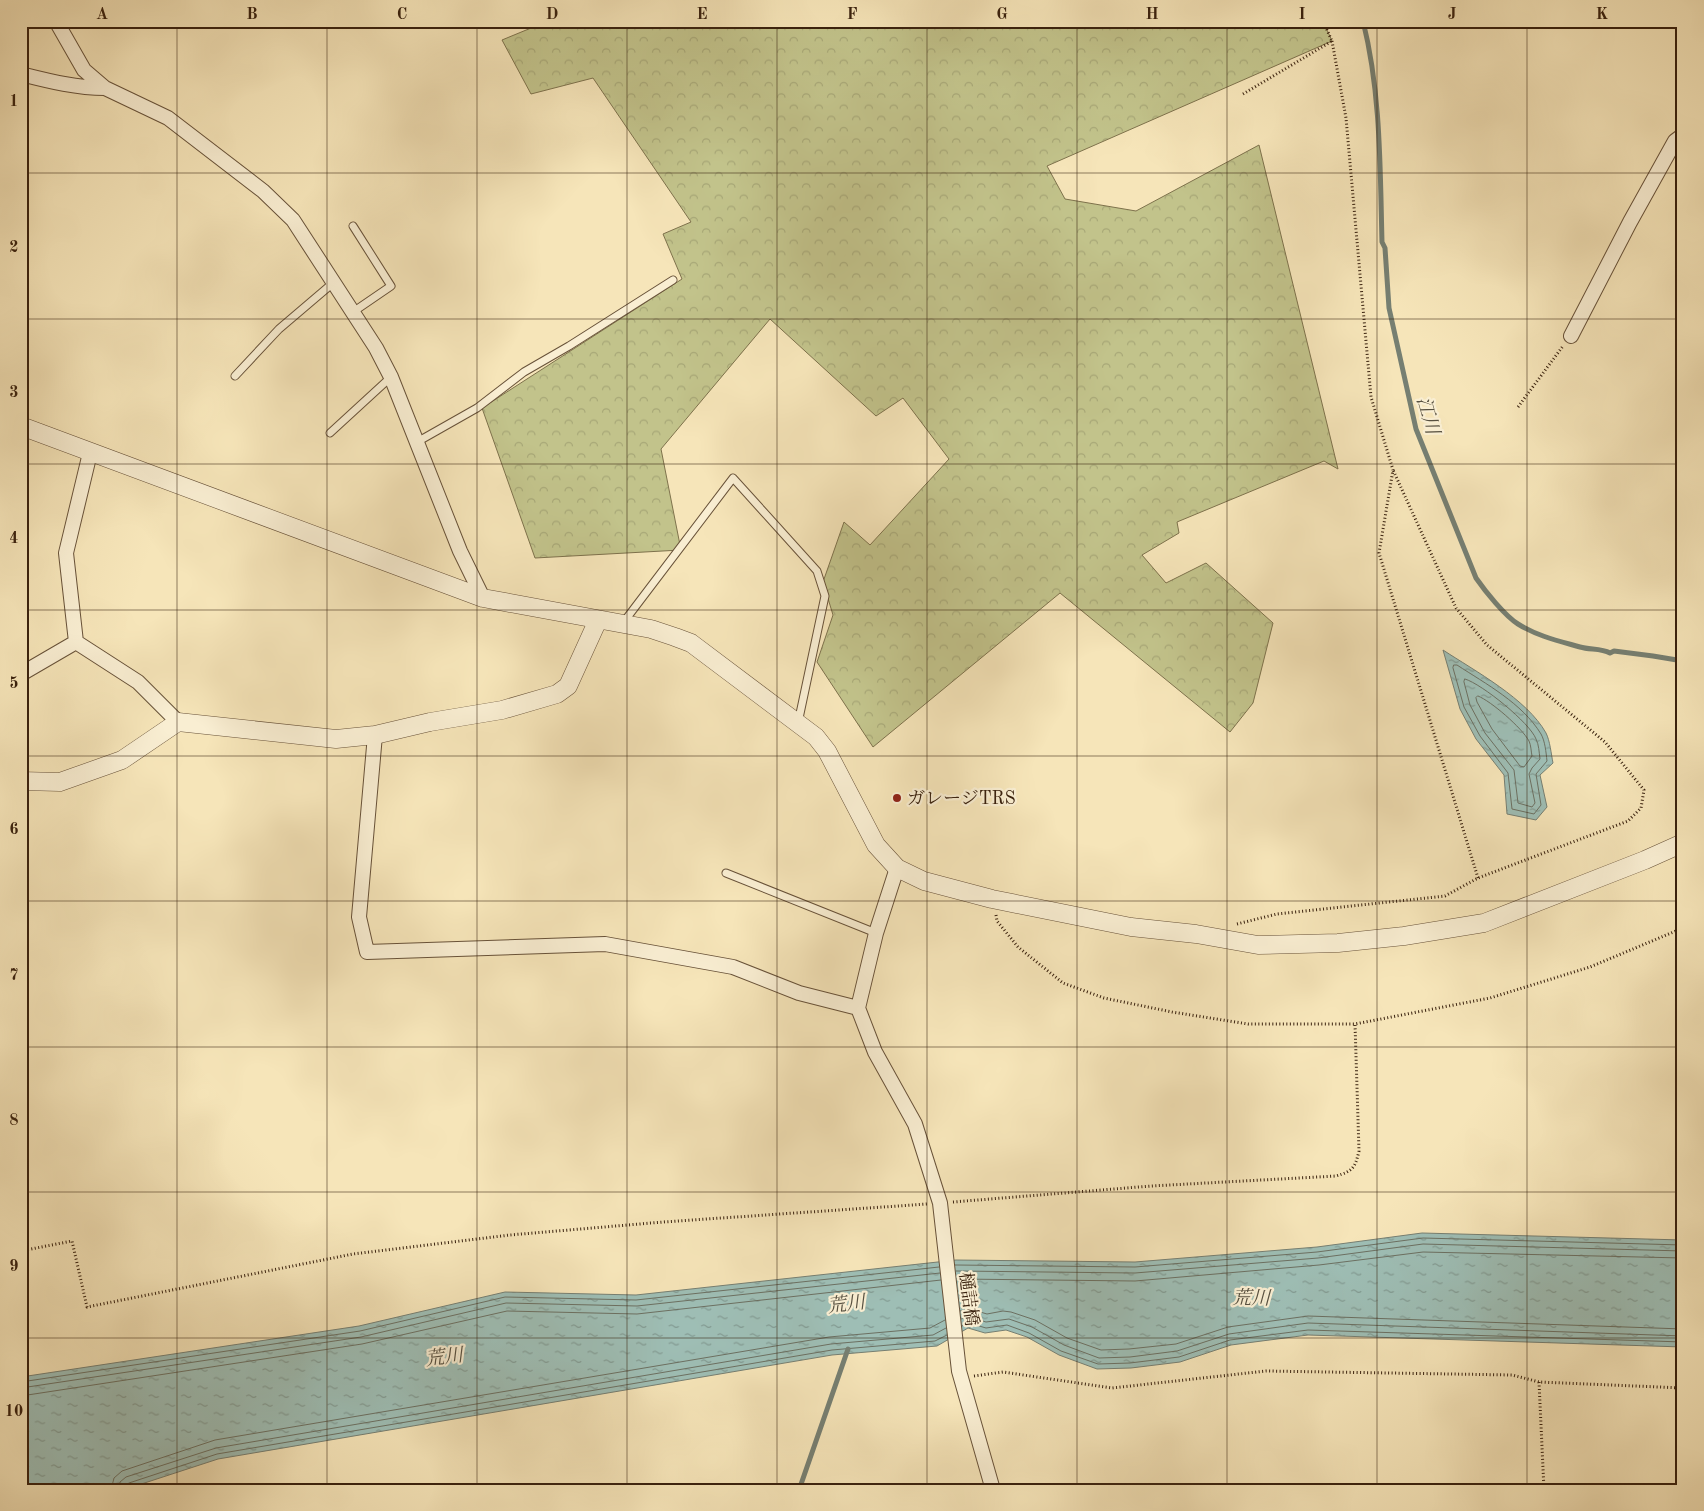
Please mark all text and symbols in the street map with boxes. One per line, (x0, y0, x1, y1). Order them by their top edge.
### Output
text: A (96, 7, 108, 23)
text: B (246, 7, 258, 23)
text: C (397, 7, 407, 23)
text: D (546, 7, 558, 23)
text: E (696, 7, 708, 23)
text: F (847, 7, 858, 23)
text: G (996, 7, 1008, 23)
text: H (1145, 7, 1159, 23)
text: I (1298, 7, 1306, 23)
text: J (1448, 7, 1457, 23)
text: K (1596, 7, 1608, 23)
text: 1 (9, 94, 19, 110)
text: 2 (9, 240, 19, 256)
text: 3 (9, 385, 19, 401)
water label: 江川 (1412, 394, 1443, 438)
text: 4 (9, 531, 19, 547)
text: 5 (9, 676, 19, 692)
place label: ガレージTRS (907, 789, 1016, 808)
marker: ガレージTRS (891, 792, 903, 804)
text: 6 (9, 822, 19, 838)
text: 7 (9, 968, 19, 984)
text: 8 (9, 1113, 19, 1129)
text: 9 (9, 1259, 19, 1275)
street label: 樋詰橋 (956, 1271, 982, 1327)
water label: 荒川 (1232, 1288, 1272, 1309)
water label: 荒川 (826, 1292, 868, 1317)
water label: 荒川 (424, 1345, 466, 1370)
text: 10 (5, 1404, 23, 1420)

